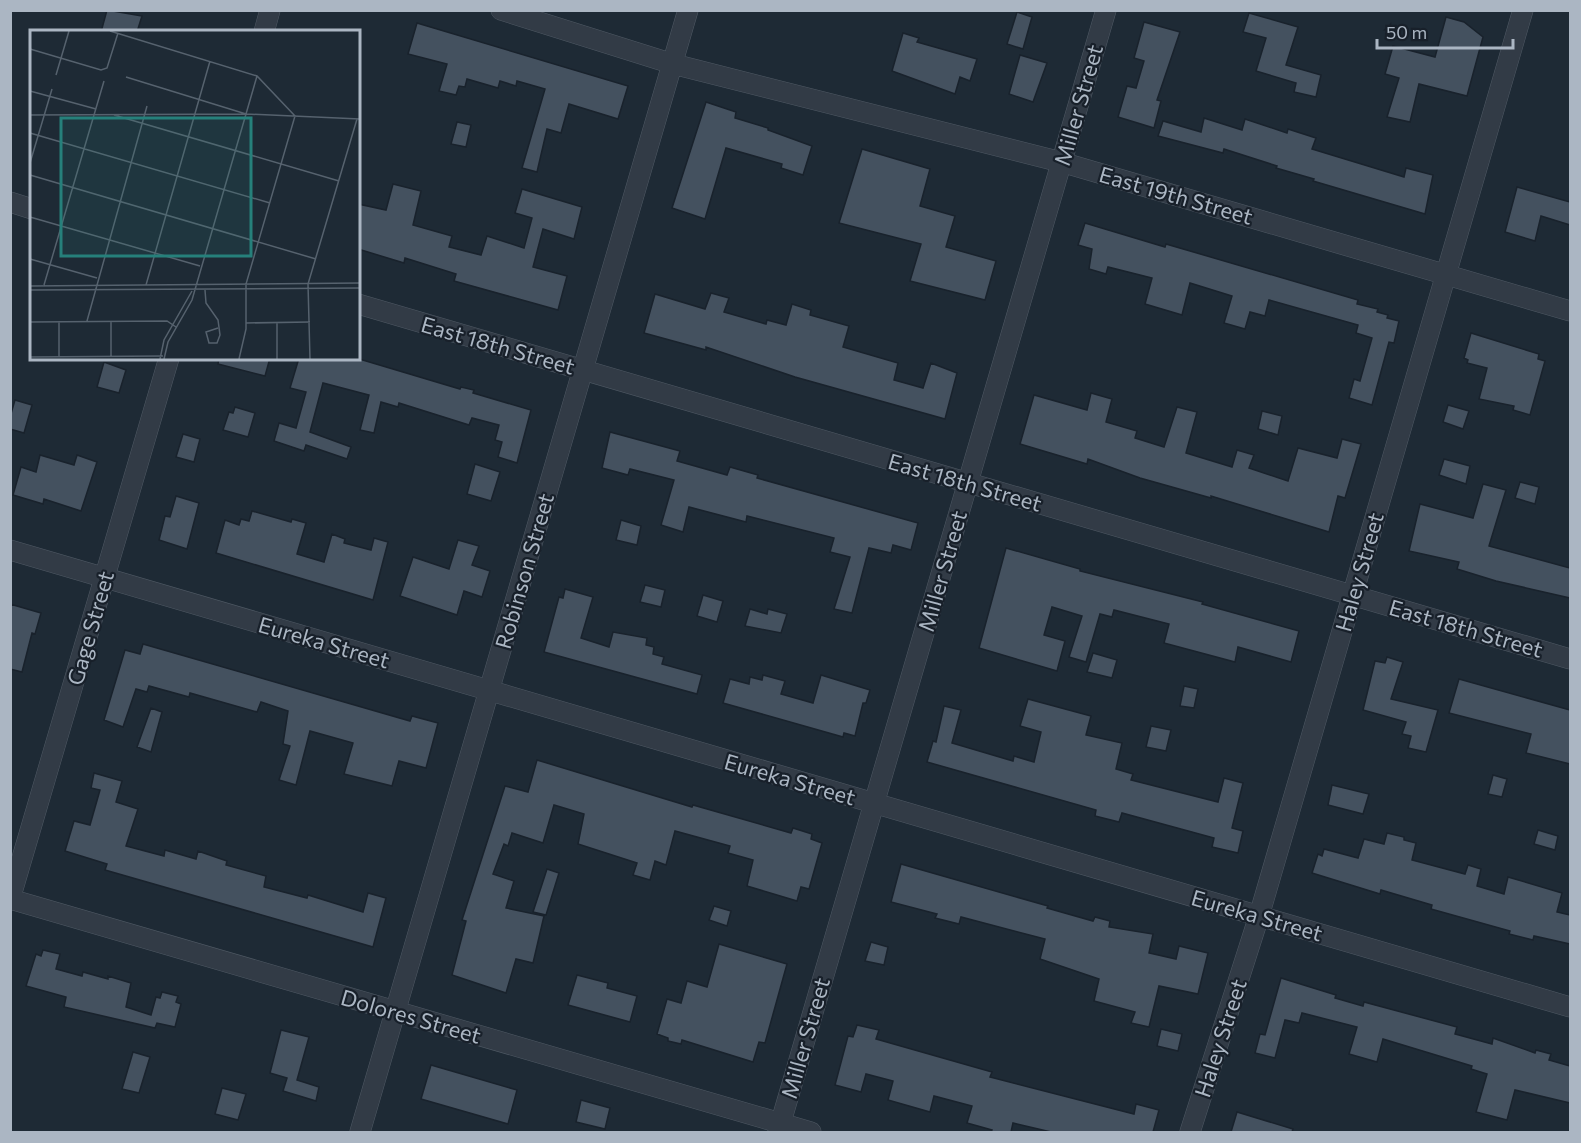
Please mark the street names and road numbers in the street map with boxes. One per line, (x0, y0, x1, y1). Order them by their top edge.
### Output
street label: Miller Street (1048, 41, 1108, 169)
street label: East 19th Street (1096, 160, 1256, 230)
street label: East 18th Street (418, 310, 578, 380)
street label: East 18th Street (885, 447, 1045, 517)
street label: Robinson Street (489, 490, 559, 652)
street label: Miller Street (912, 507, 972, 635)
street label: Haley Street (1329, 509, 1389, 635)
street label: Gage Street (61, 568, 119, 688)
street label: East 18th Street (1386, 593, 1546, 663)
street label: Eureka Street (255, 610, 393, 674)
street label: Eureka Street (721, 747, 859, 811)
street label: Eureka Street (1188, 883, 1326, 947)
street label: Miller Street (775, 974, 835, 1102)
street label: Haley Street (1188, 975, 1252, 1101)
street label: Dolores Street (338, 983, 484, 1049)

